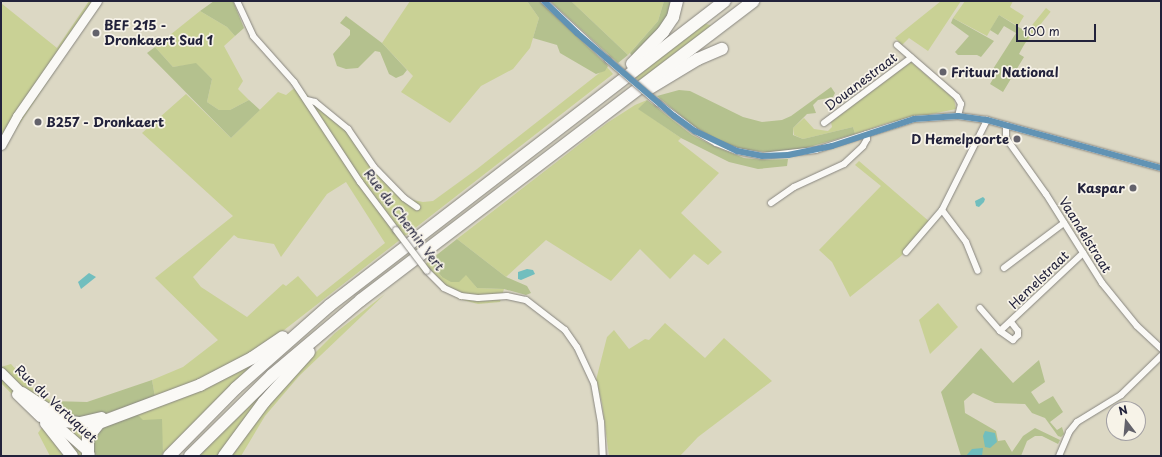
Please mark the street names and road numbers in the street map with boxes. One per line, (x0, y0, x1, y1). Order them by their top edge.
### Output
street label: Douanestraat (822, 50, 900, 114)
street label: Rue du Chemin Vert (360, 165, 448, 275)
street label: Vaandelstraat (1055, 194, 1115, 276)
street label: Hemelstraat (1006, 248, 1072, 312)
street label: Rue du Vertuquet (11, 361, 101, 447)

